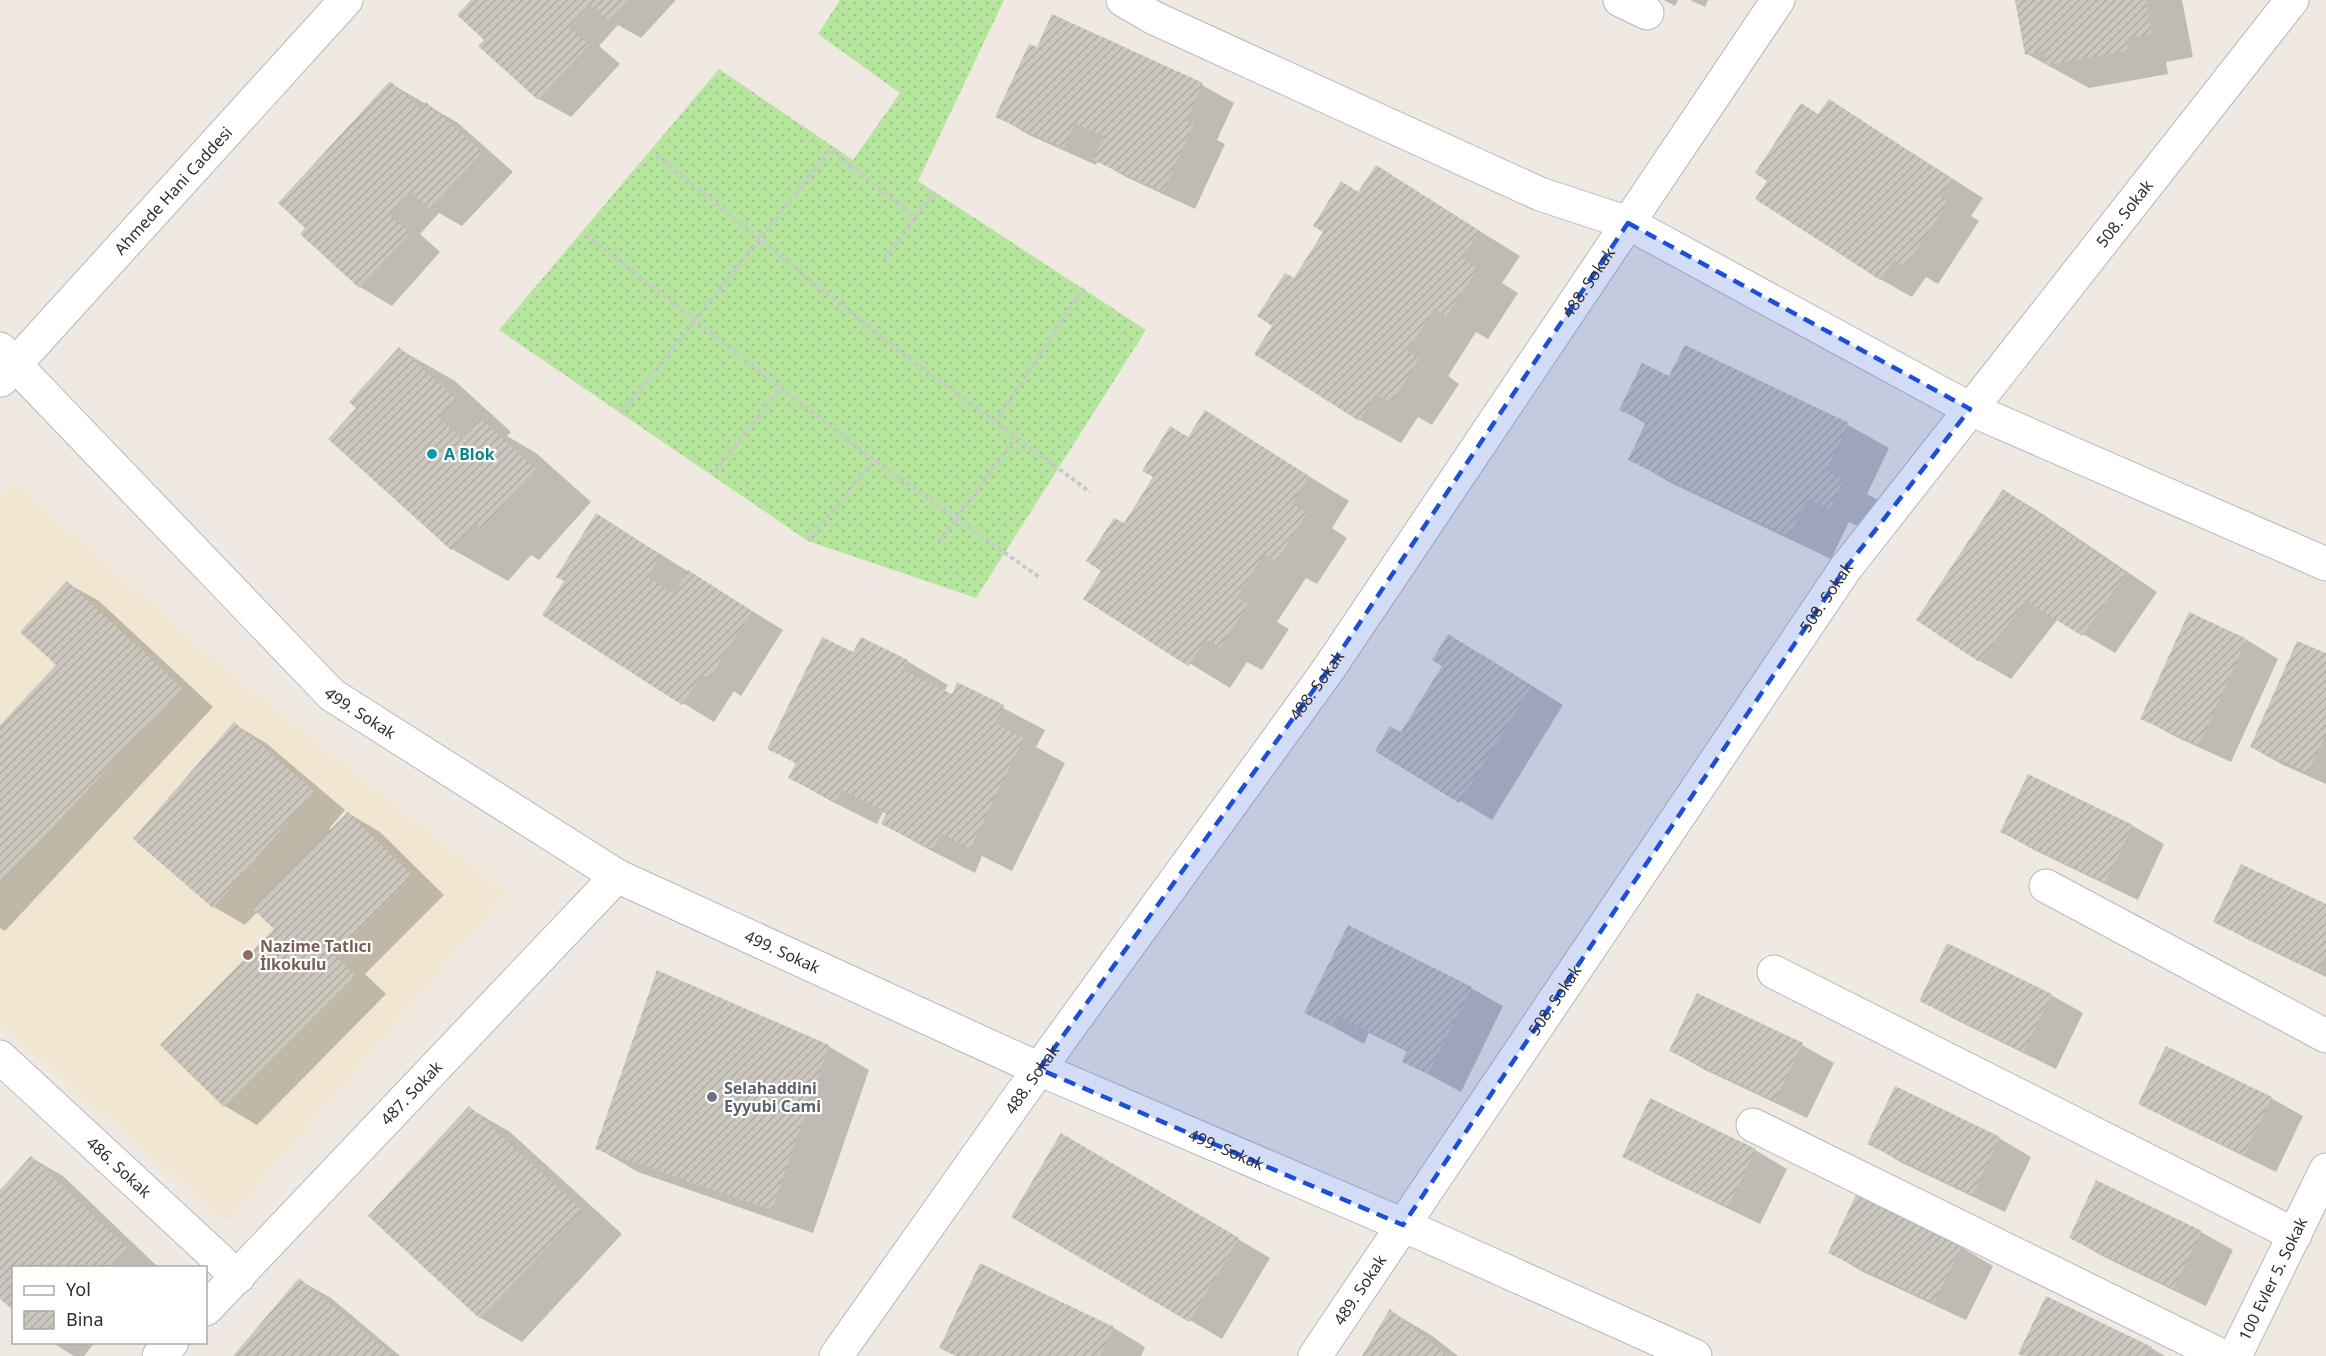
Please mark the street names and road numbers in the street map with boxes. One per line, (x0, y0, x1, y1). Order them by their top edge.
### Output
street label: Ahmede Hani Caddesi (109, 122, 237, 259)
street label: 508. Sokak (2091, 175, 2158, 252)
street label: 488. Sokak (1557, 243, 1620, 322)
street label: 508. Sokak (1794, 557, 1858, 637)
street label: 488. Sokak (1284, 646, 1349, 725)
street label: 499. Sokak (319, 682, 401, 744)
street label: 499. Sokak (741, 925, 824, 979)
street label: 508. Sokak (1523, 960, 1586, 1040)
street label: 488. Sokak (1000, 1040, 1064, 1118)
street label: 487. Sokak (375, 1056, 447, 1130)
street label: 499. Sokak (1185, 1123, 1268, 1175)
street label: 486. Sokak (82, 1132, 156, 1203)
street label: 100 Evler 5. Sokak (2233, 1213, 2313, 1344)
street label: 489. Sokak (1328, 1250, 1392, 1329)

